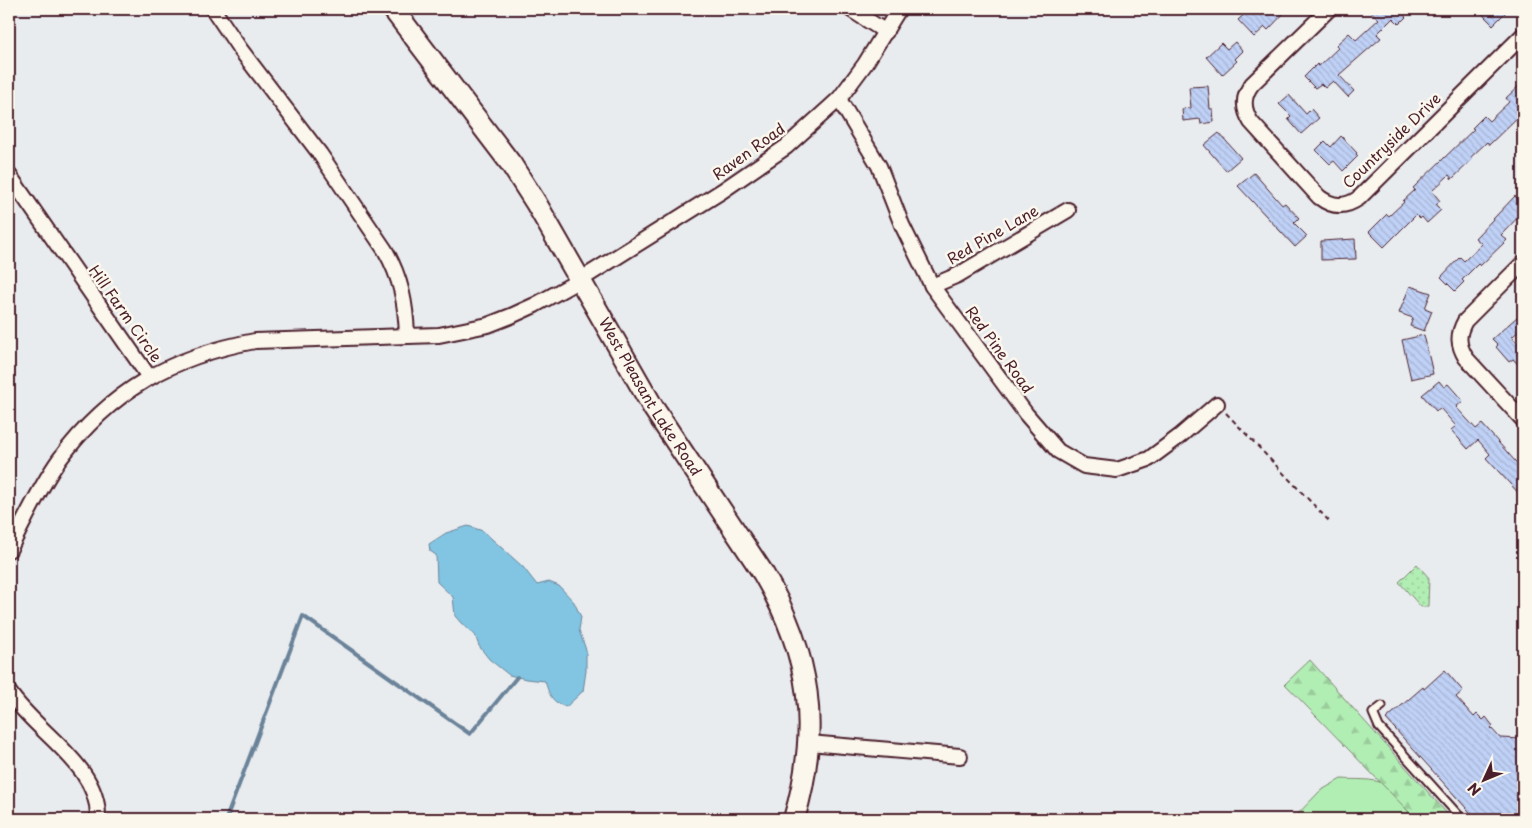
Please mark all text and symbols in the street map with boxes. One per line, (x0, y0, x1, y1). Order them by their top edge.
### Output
street label: Countryside Drive (1337, 87, 1445, 193)
street label: Raven Road (707, 117, 789, 185)
street label: Red Pine Lane (942, 198, 1042, 269)
street label: Hill Farm Circle (84, 260, 168, 367)
street label: Red Pine Road (961, 301, 1040, 398)
street label: West Pleasant Lake Road (594, 313, 708, 480)
north arrow (1460, 756, 1510, 806)
text: N (1463, 778, 1486, 801)

